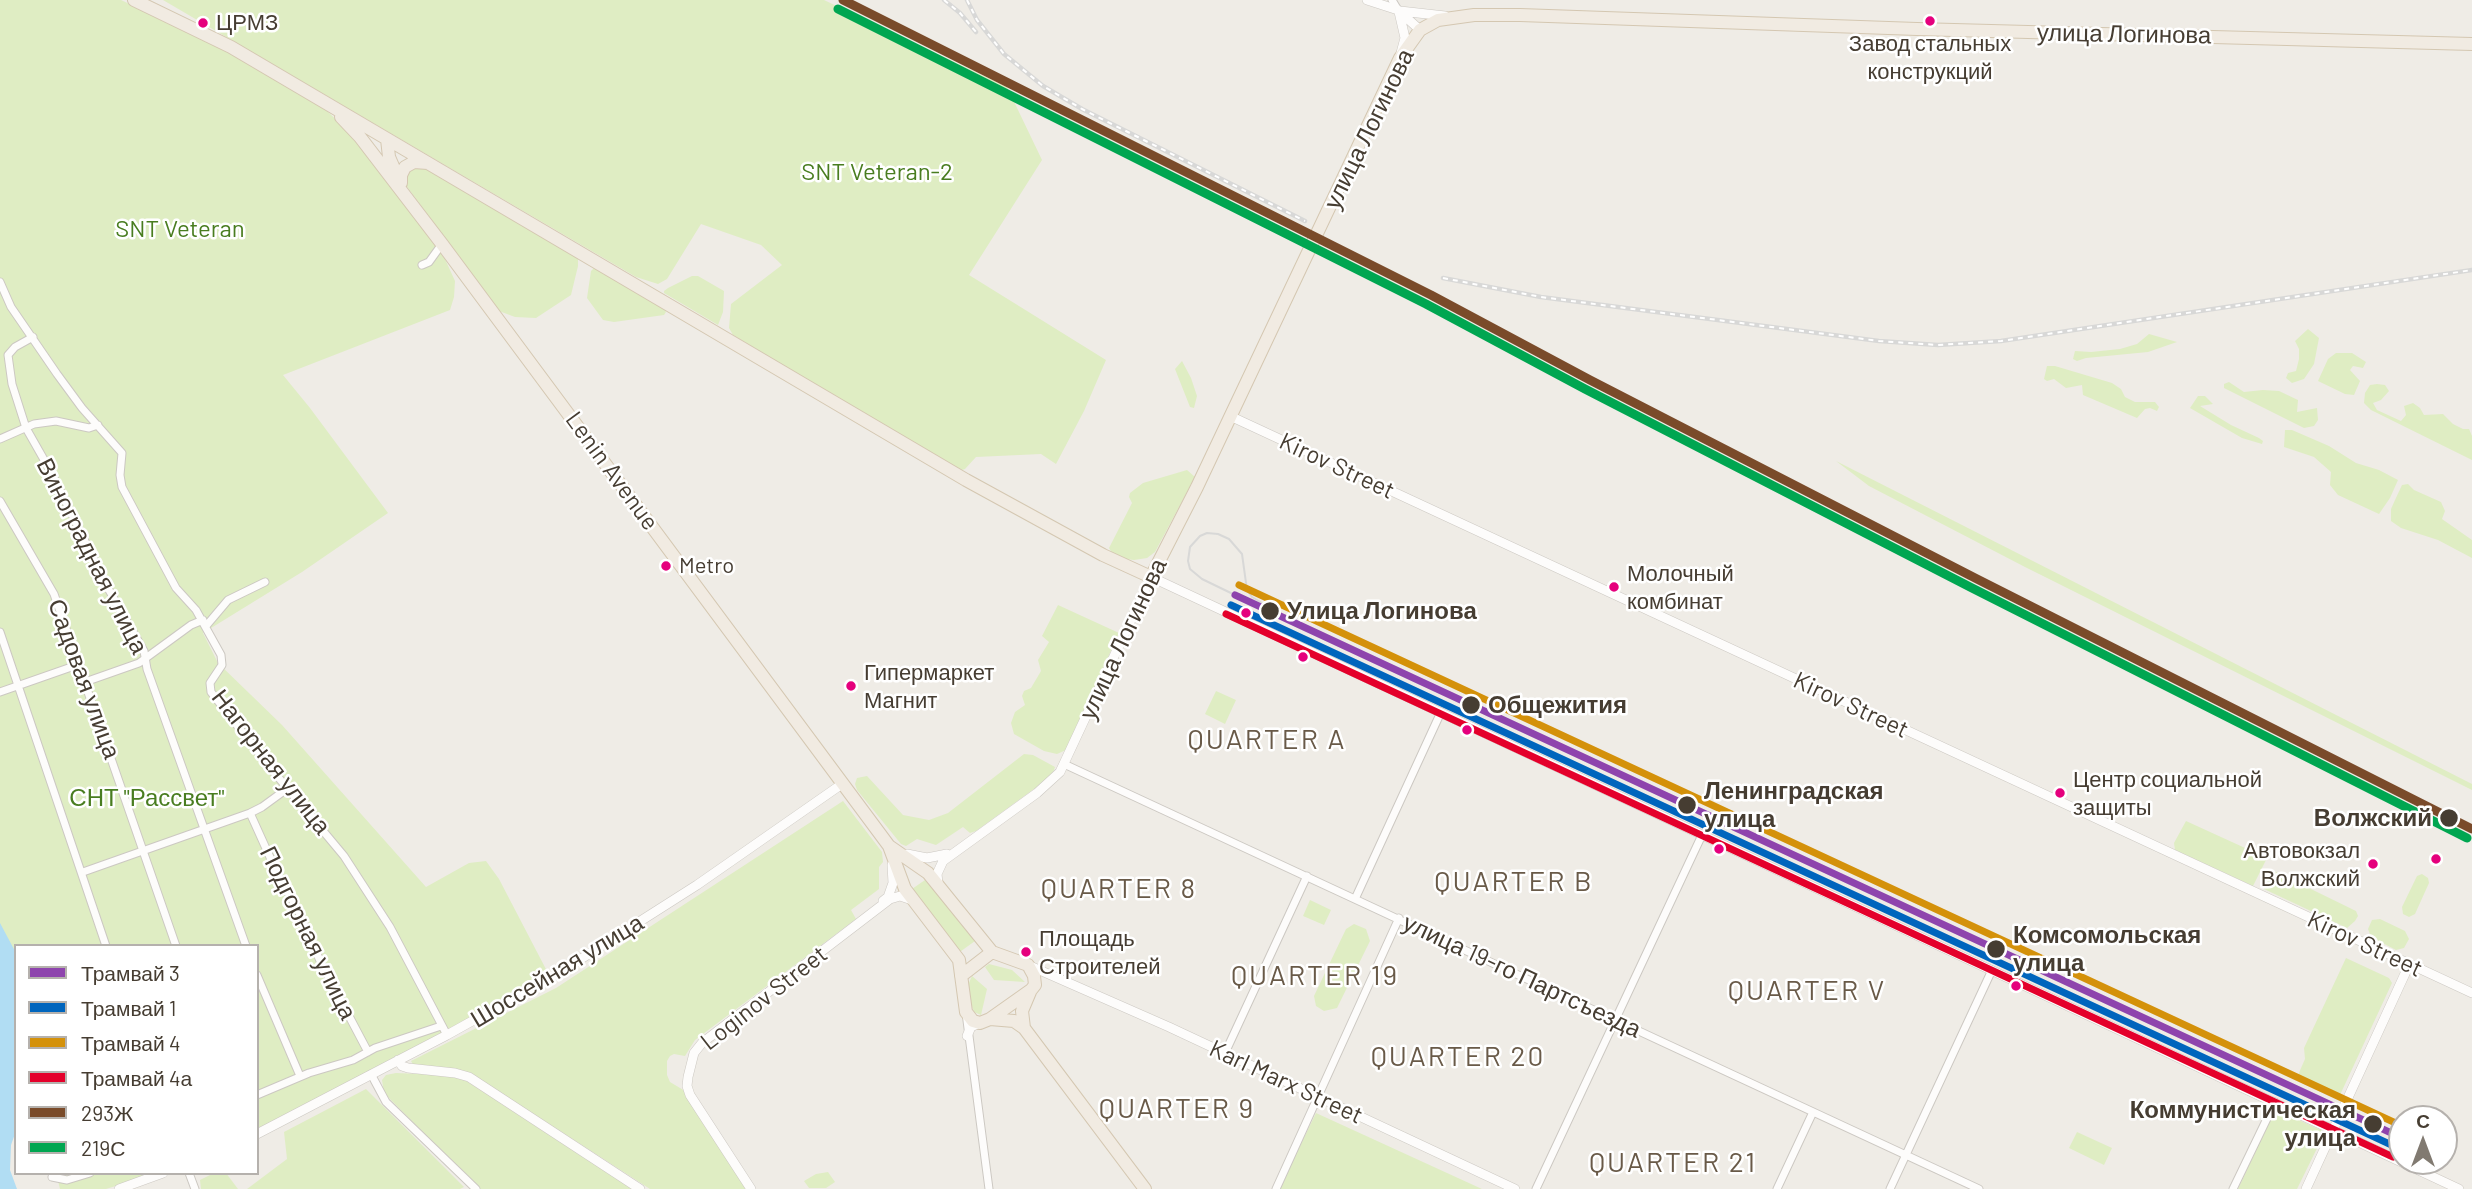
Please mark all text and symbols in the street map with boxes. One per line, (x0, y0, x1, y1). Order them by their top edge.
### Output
place label: ЦРМЗ (216, 10, 278, 36)
marker: Завод стальных конструкций (1923, 14, 1937, 28)
marker: ЦРМЗ (196, 16, 210, 30)
street label: улица Логинова (2037, 18, 2211, 50)
place label: Завод стальных конструкций (1849, 31, 2011, 82)
street label: улица Логинова (1318, 44, 1420, 214)
park label: SNT Veteran-2 (801, 158, 953, 186)
park label: SNT Veteran (115, 215, 245, 243)
street label: Lenin Avenue (559, 406, 665, 536)
street label: Kirov Street (1275, 427, 1399, 505)
street label: Виноградная улица (30, 453, 154, 659)
place label: Metro (679, 553, 734, 579)
street label: улица Логинова (1073, 554, 1173, 724)
marker: Metro (659, 559, 673, 573)
place label: Молочный комбинат (1627, 561, 1734, 612)
marker: Молочный комбинат (1607, 580, 1621, 594)
street label: Садовая улица (42, 595, 126, 763)
place label: Улица Логинова (1287, 597, 1477, 625)
marker: Улица Логинова (1259, 600, 1281, 622)
unlabelled marker (1239, 606, 1253, 620)
unlabelled marker (1296, 650, 1310, 664)
place label: Гипермаркет Магнит (864, 660, 994, 712)
street label: Kirov Street (1789, 666, 1913, 744)
marker: Гипермаркет Магнит (844, 679, 858, 693)
street label: Нагорная улица (205, 684, 337, 840)
place label: Общежития (1488, 691, 1627, 719)
marker: Общежития (1460, 694, 1482, 716)
district label: QUARTER A (1189, 723, 1345, 757)
unlabelled marker (1460, 723, 1474, 737)
place label: Центр социальной защиты (2073, 767, 2262, 818)
place label: Ленинградская улица (1704, 777, 1884, 833)
park label: СНТ "Рассвет" (69, 784, 225, 812)
marker: Центр социальной защиты (2053, 786, 2067, 800)
marker: Ленинградская улица (1676, 794, 1698, 816)
place label: Волжский (2314, 804, 2432, 832)
marker: Волжский (2438, 807, 2460, 829)
place label: Автовокзал Волжский (2243, 838, 2360, 890)
street label: Подгорная улица (254, 842, 362, 1024)
unlabelled marker (1712, 842, 1726, 856)
unlabelled marker (2429, 852, 2443, 866)
marker: Автовокзал Волжский (2366, 857, 2380, 871)
district label: QUARTER B (1435, 865, 1593, 899)
district label: QUARTER 8 (1042, 872, 1196, 906)
street label: Kirov Street (2303, 905, 2427, 983)
street label: Шоссейная улица (465, 908, 649, 1034)
street label: улица 19-го Партсъезда (1398, 908, 1646, 1044)
place label: Комсомольская улица (2013, 921, 2201, 977)
place label: Площадь Строителей (1039, 926, 1160, 978)
marker: Комсомольская улица (1985, 938, 2007, 960)
street label: Loginov Street (695, 940, 833, 1056)
legend (14, 944, 259, 1175)
marker: Площадь Строителей (1019, 945, 1033, 959)
district label: QUARTER 19 (1232, 959, 1398, 993)
text: Трамвай 3 (81, 960, 180, 985)
district label: QUARTER V (1729, 974, 1885, 1008)
unlabelled marker (2009, 979, 2023, 993)
text: Трамвай 1 (81, 995, 176, 1020)
text: Трамвай 4 (81, 1030, 181, 1055)
street label: Karl Marx Street (1205, 1034, 1367, 1130)
district label: QUARTER 20 (1372, 1040, 1544, 1074)
text: Трамвай 4а (81, 1065, 192, 1090)
district label: QUARTER 9 (1100, 1092, 1254, 1126)
place label: Коммунистическая улица (2130, 1096, 2356, 1152)
text: 293Ж (81, 1100, 133, 1125)
north arrow (2388, 1105, 2458, 1175)
text: С (2416, 1109, 2430, 1132)
marker: Коммунистическая улица (2362, 1113, 2384, 1135)
text: 219С (81, 1135, 125, 1160)
district label: QUARTER 21 (1590, 1146, 1756, 1180)

